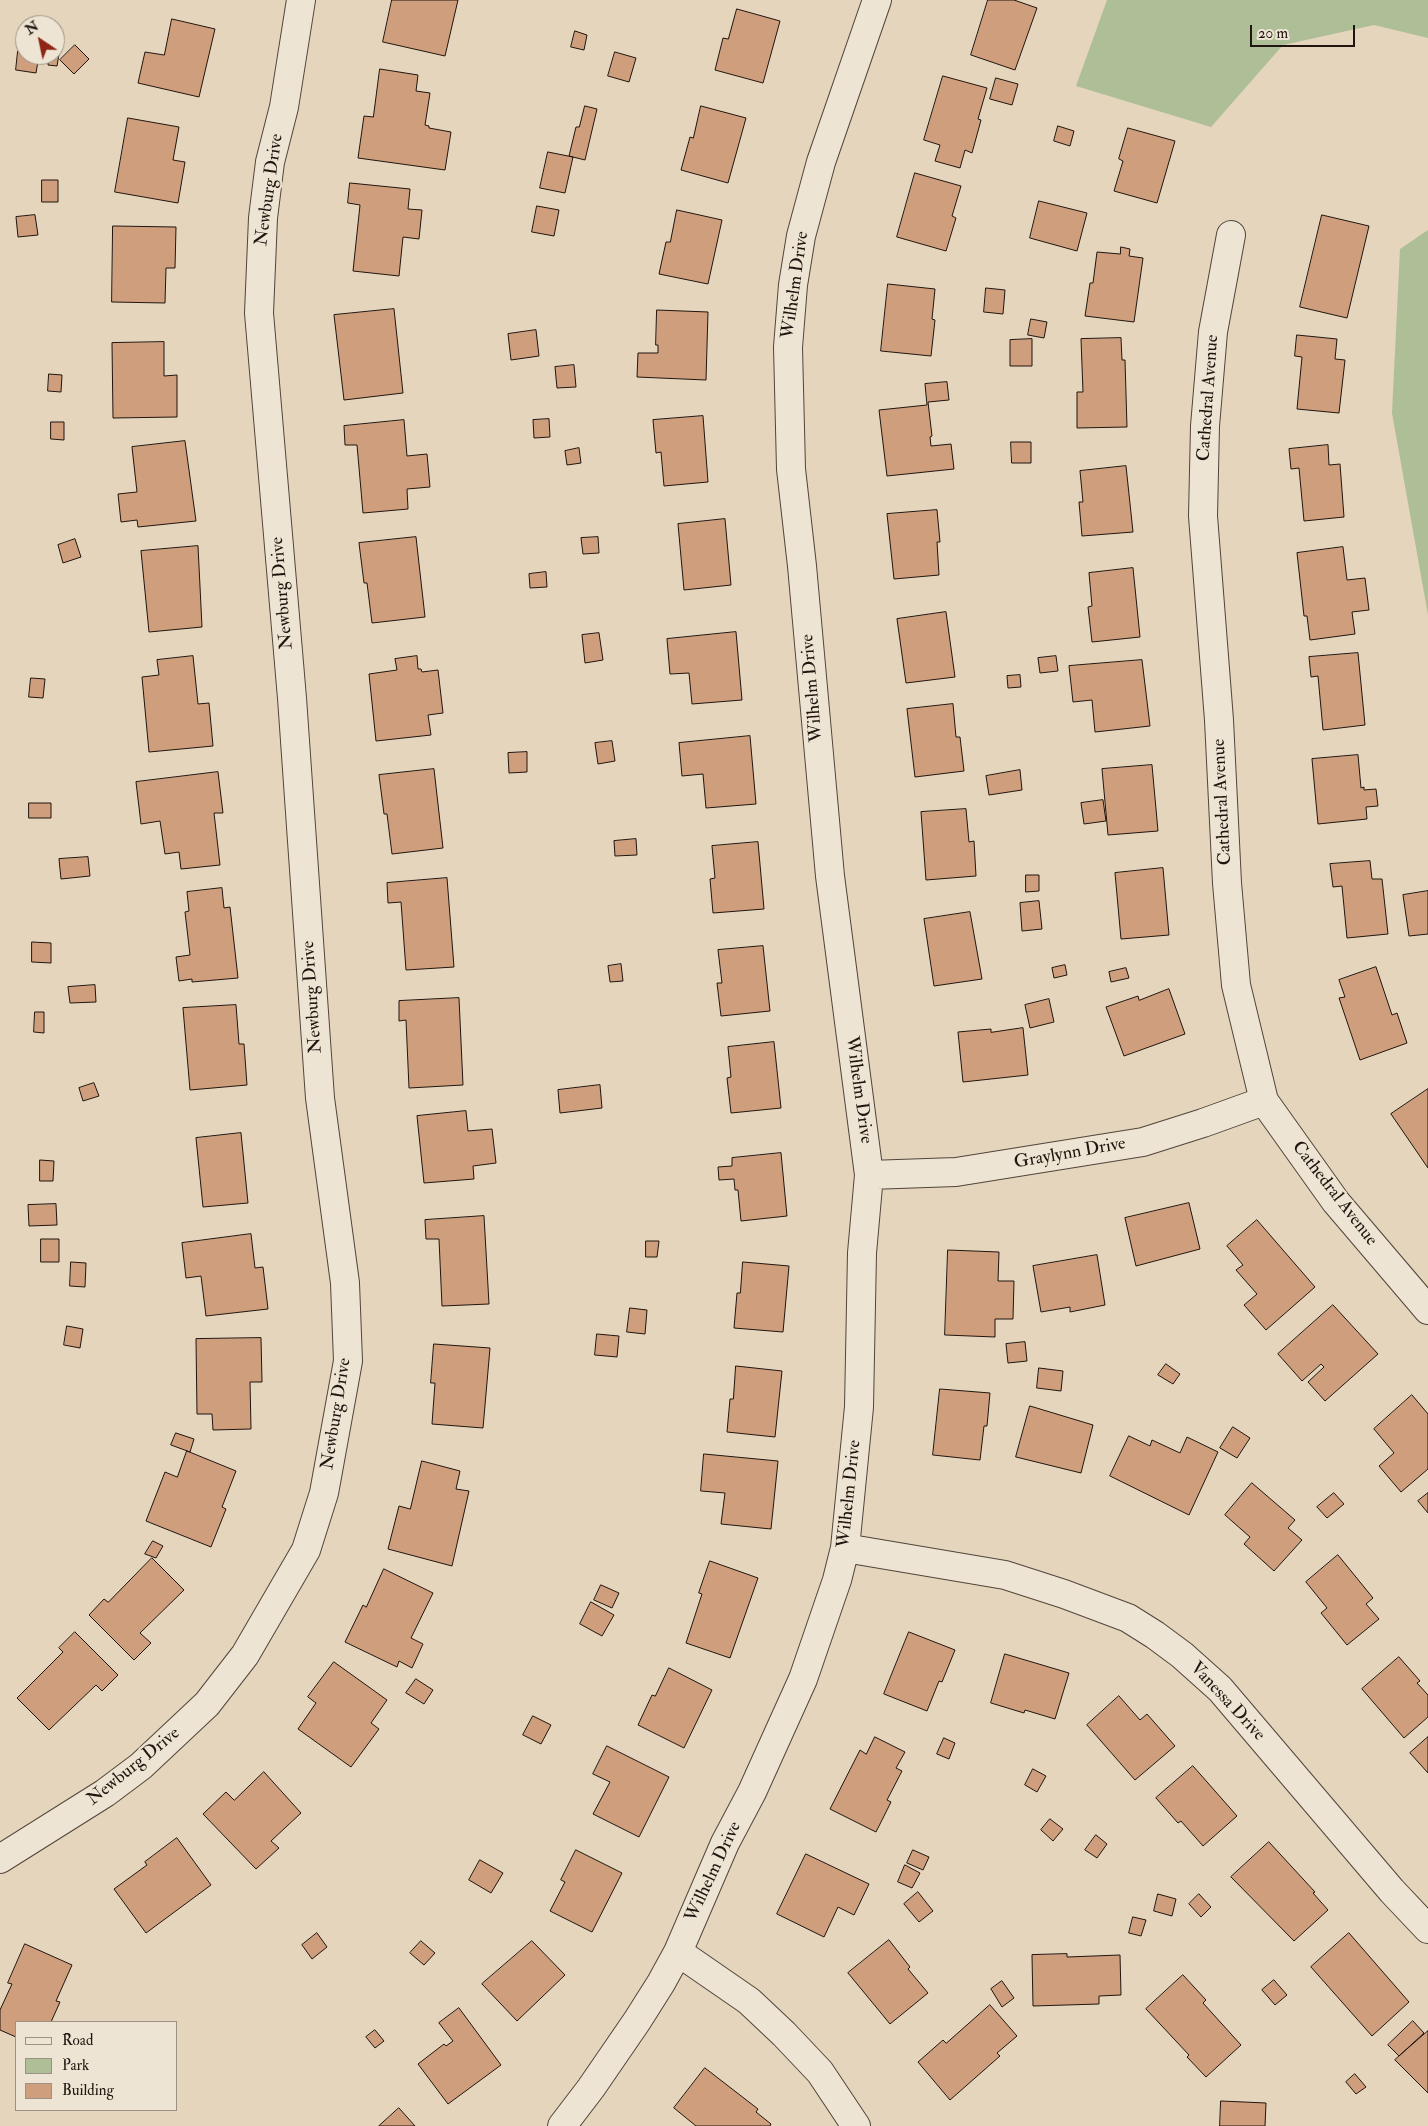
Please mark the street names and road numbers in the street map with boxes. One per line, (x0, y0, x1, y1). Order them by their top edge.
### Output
street label: Newburg Drive (251, 133, 289, 247)
street label: Wilhelm Drive (778, 230, 814, 340)
street label: Cathedral Avenue (1194, 334, 1224, 462)
street label: Newburg Drive (267, 536, 299, 650)
street label: Wilhelm Drive (798, 633, 828, 743)
street label: Cathedral Avenue (1209, 738, 1237, 866)
street label: Newburg Drive (298, 940, 328, 1054)
street label: Wilhelm Drive (840, 1035, 876, 1145)
street label: Graylynn Drive (1013, 1134, 1127, 1174)
street label: Cathedral Avenue (1286, 1137, 1382, 1251)
street label: Newburg Drive (317, 1357, 357, 1471)
street label: Wilhelm Drive (834, 1439, 866, 1549)
street label: Vanessa Drive (1185, 1658, 1269, 1746)
street label: Newburg Drive (83, 1723, 185, 1811)
street label: Wilhelm Drive (681, 1818, 747, 1926)

